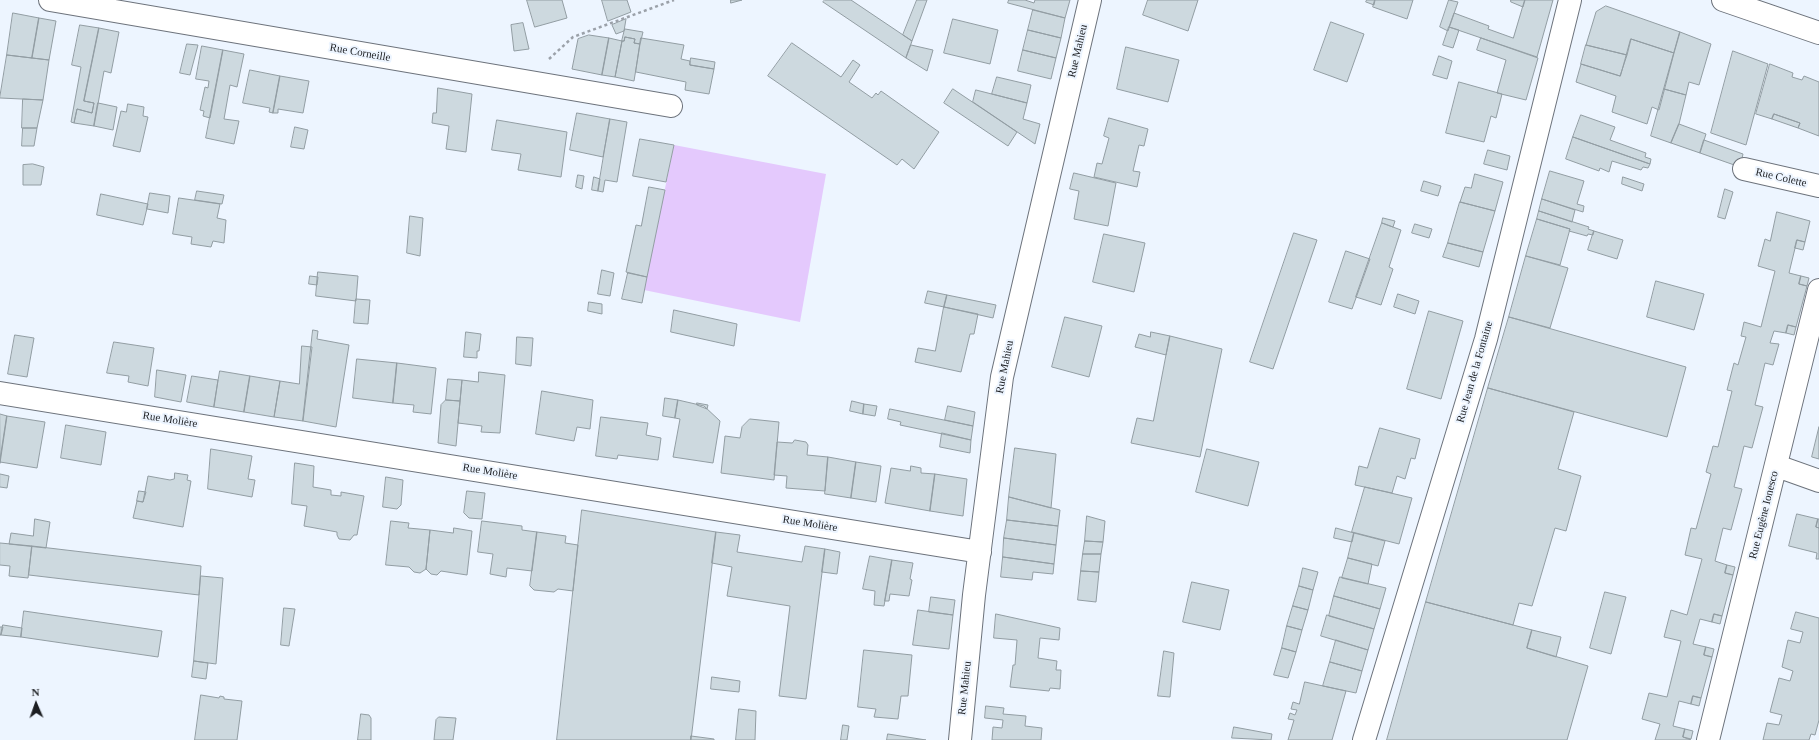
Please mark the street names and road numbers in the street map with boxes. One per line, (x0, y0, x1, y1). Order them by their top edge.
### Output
street label: Rue Mahieu (1065, 23, 1091, 79)
street label: Rue Corneille (329, 41, 391, 65)
street label: Rue Colette (1754, 166, 1808, 190)
street label: Rue Jean de la Fontaine (1454, 320, 1496, 424)
street label: Rue Mahieu (993, 339, 1017, 395)
street label: Rue Molière (142, 409, 198, 431)
street label: Rue Molière (462, 461, 518, 483)
street label: Rue Eugène Ionesco (1747, 470, 1781, 560)
street label: Rue Molière (782, 513, 838, 535)
street label: Rue Mahieu (956, 660, 974, 716)

